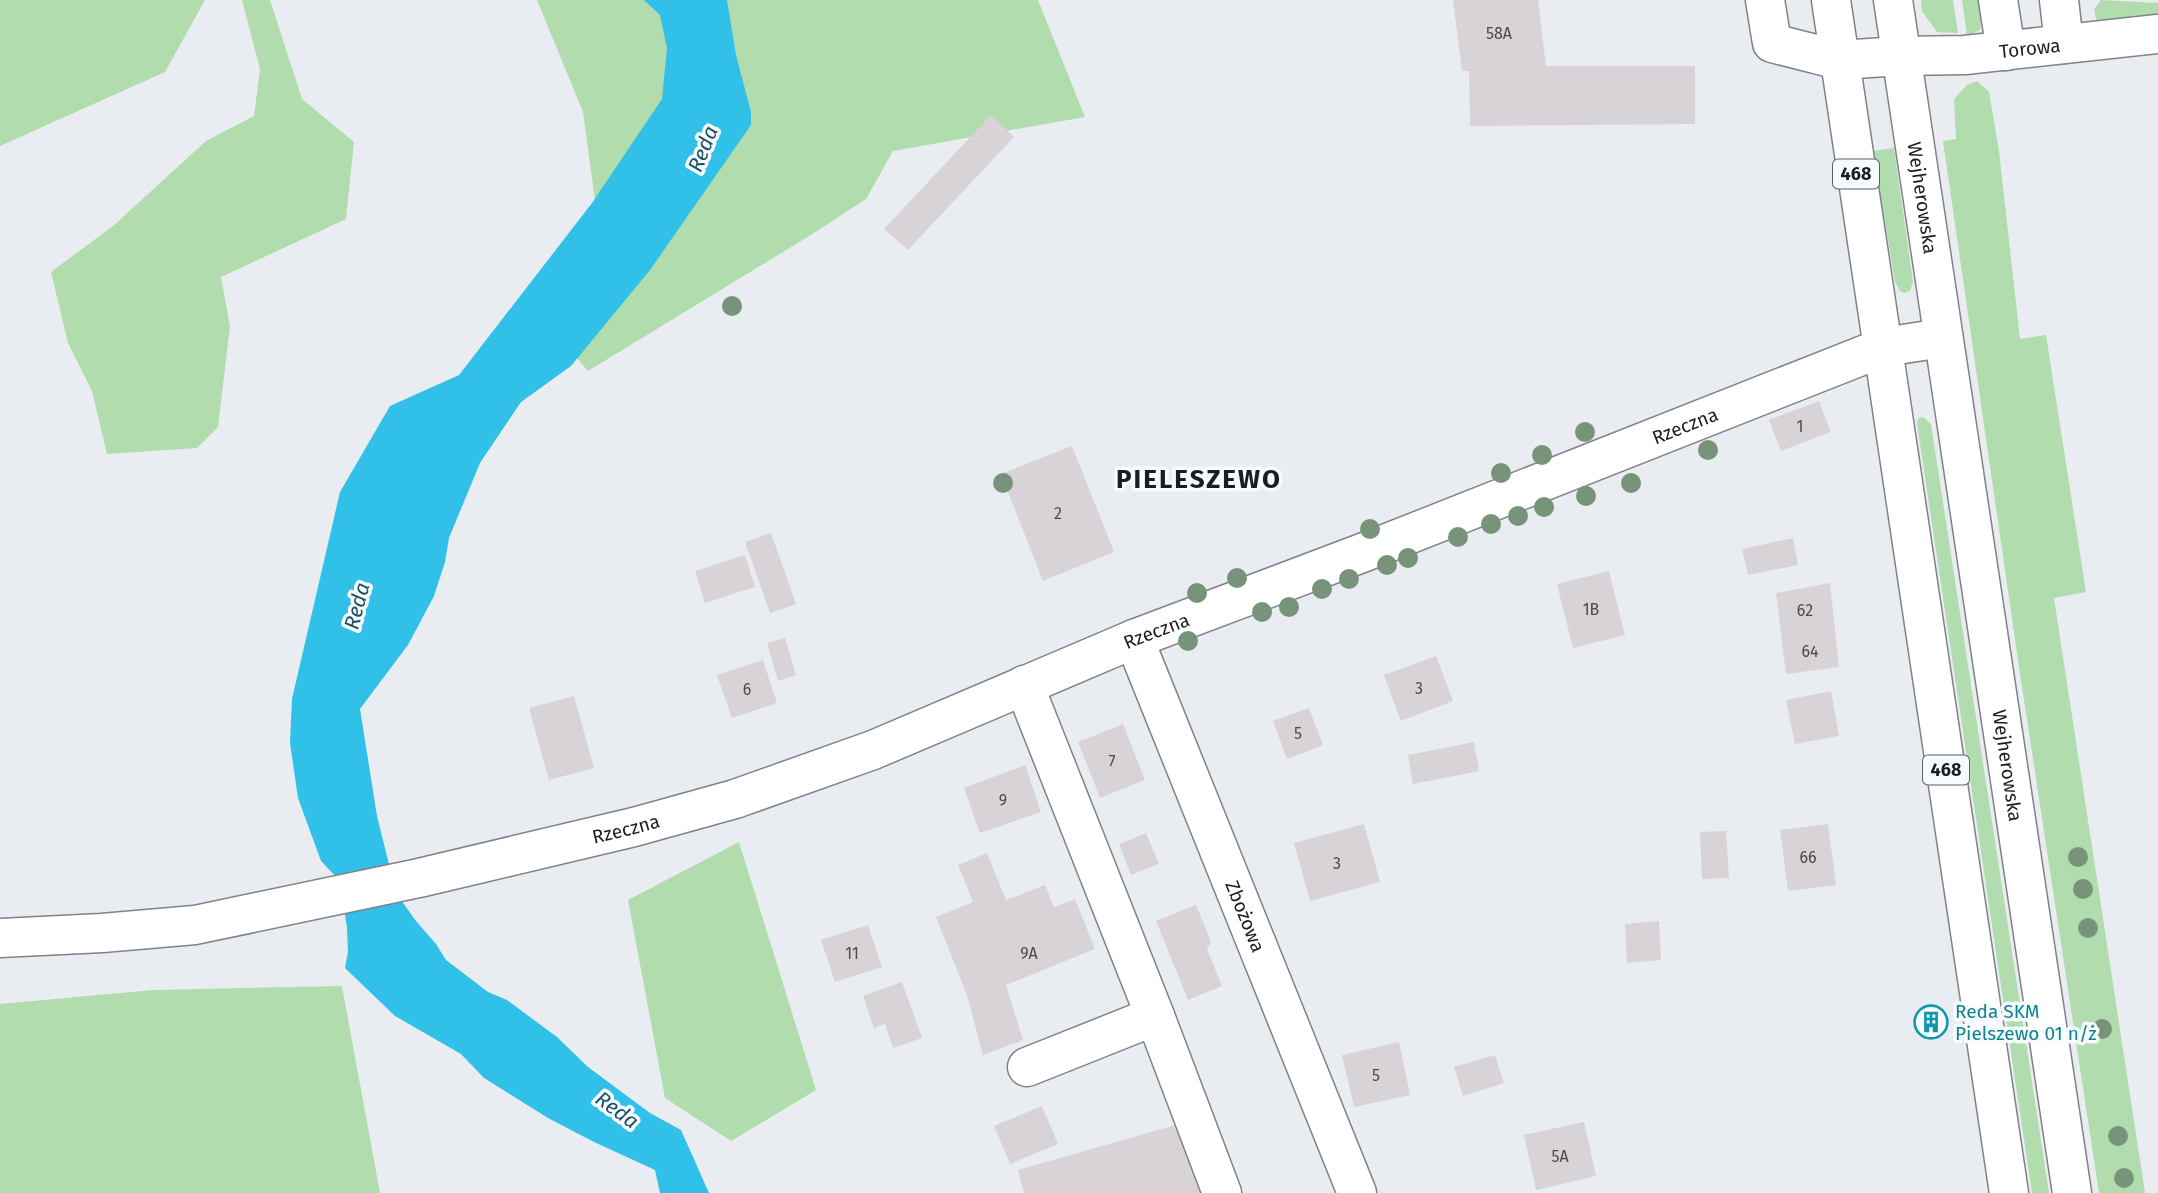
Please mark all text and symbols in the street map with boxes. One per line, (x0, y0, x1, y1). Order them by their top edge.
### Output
house number: 58A (1486, 24, 1513, 43)
street label: Torowa (1998, 34, 2062, 63)
water label: Reda (682, 122, 724, 176)
street label: Wejherowska (1902, 140, 1942, 255)
road number: 468 (1833, 160, 1879, 188)
street label: Rzeczna (1649, 403, 1721, 449)
house number: 1 (1797, 417, 1803, 436)
district label: PIELESZEWO (1116, 464, 1282, 495)
house number: 2 (1054, 504, 1062, 523)
water label: Reda (338, 580, 376, 632)
house number: 1B (1583, 600, 1600, 619)
house number: 62 (1797, 601, 1813, 620)
street label: Rzeczna (1120, 608, 1193, 654)
house number: 64 (1801, 642, 1819, 661)
house number: 3 (1415, 679, 1423, 698)
house number: 6 (743, 680, 751, 699)
street label: Wejherowska (1988, 708, 2027, 823)
house number: 5 (1294, 724, 1302, 743)
house number: 7 (1108, 752, 1116, 771)
road number: 468 (1923, 756, 1969, 784)
house number: 9 (999, 791, 1007, 810)
street label: Rzeczna (590, 809, 662, 849)
house number: 66 (1799, 848, 1817, 867)
house number: 3 (1333, 854, 1341, 873)
street label: Zbożowa (1220, 877, 1270, 956)
house number: 11 (845, 944, 859, 963)
house number: 9A (1020, 944, 1039, 963)
place label: Reda SKM Pielszewo 01 n/ż (1955, 1000, 2097, 1045)
building icon: Reda SKM Pielszewo 01 n/ż (1912, 1003, 1950, 1041)
house number: 5 (1372, 1066, 1380, 1085)
water label: Reda (590, 1086, 644, 1134)
house number: 5A (1551, 1147, 1569, 1166)

